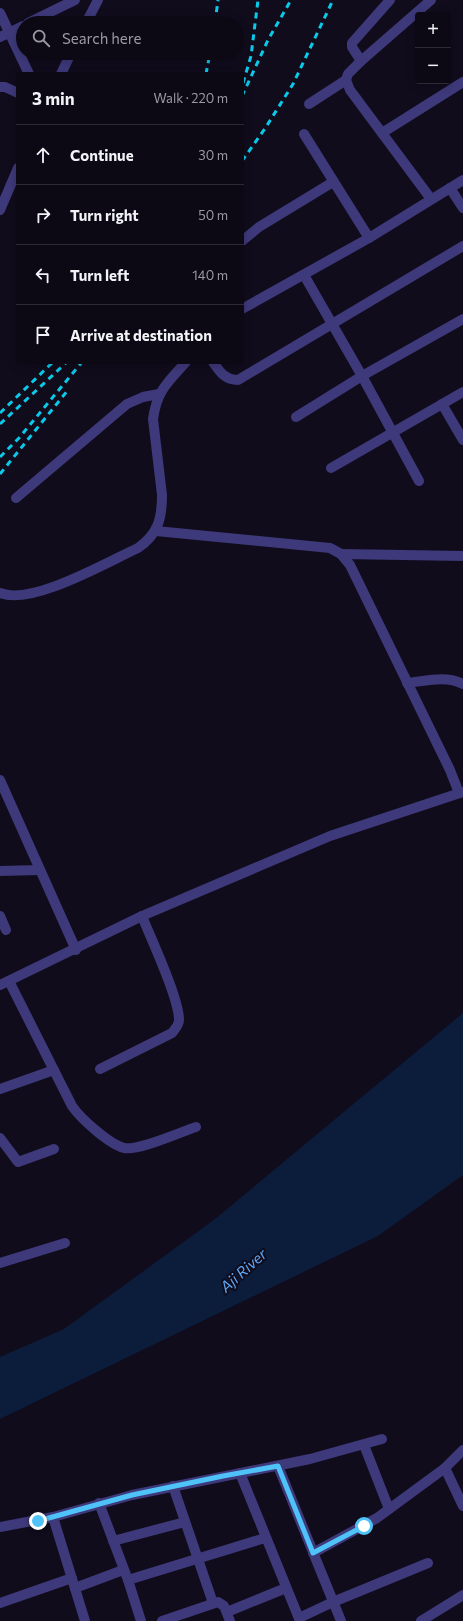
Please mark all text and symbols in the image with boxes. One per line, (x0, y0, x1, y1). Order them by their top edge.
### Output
map controls (415, 12, 451, 84)
button: + (415, 12, 451, 48)
search box (16, 16, 244, 60)
icon: search (30, 27, 52, 49)
text: Search here (62, 29, 141, 47)
button: − (415, 48, 451, 84)
text: 3 min (32, 88, 75, 109)
text: Walk · 220 m (154, 90, 228, 106)
icon: ahead (32, 144, 54, 166)
text: Continue (70, 146, 134, 164)
text: 30 m (198, 147, 228, 163)
icon: right (32, 204, 54, 226)
text: Turn right (70, 206, 139, 224)
text: 50 m (198, 207, 228, 223)
icon: left (32, 264, 54, 286)
text: Turn left (70, 266, 129, 284)
text: 140 m (192, 267, 228, 283)
icon: arrive (32, 324, 54, 346)
text: Arrive at destination (70, 326, 212, 344)
water label: Aji River (215, 1244, 271, 1296)
route end (29, 1512, 47, 1530)
route start (355, 1517, 373, 1535)

